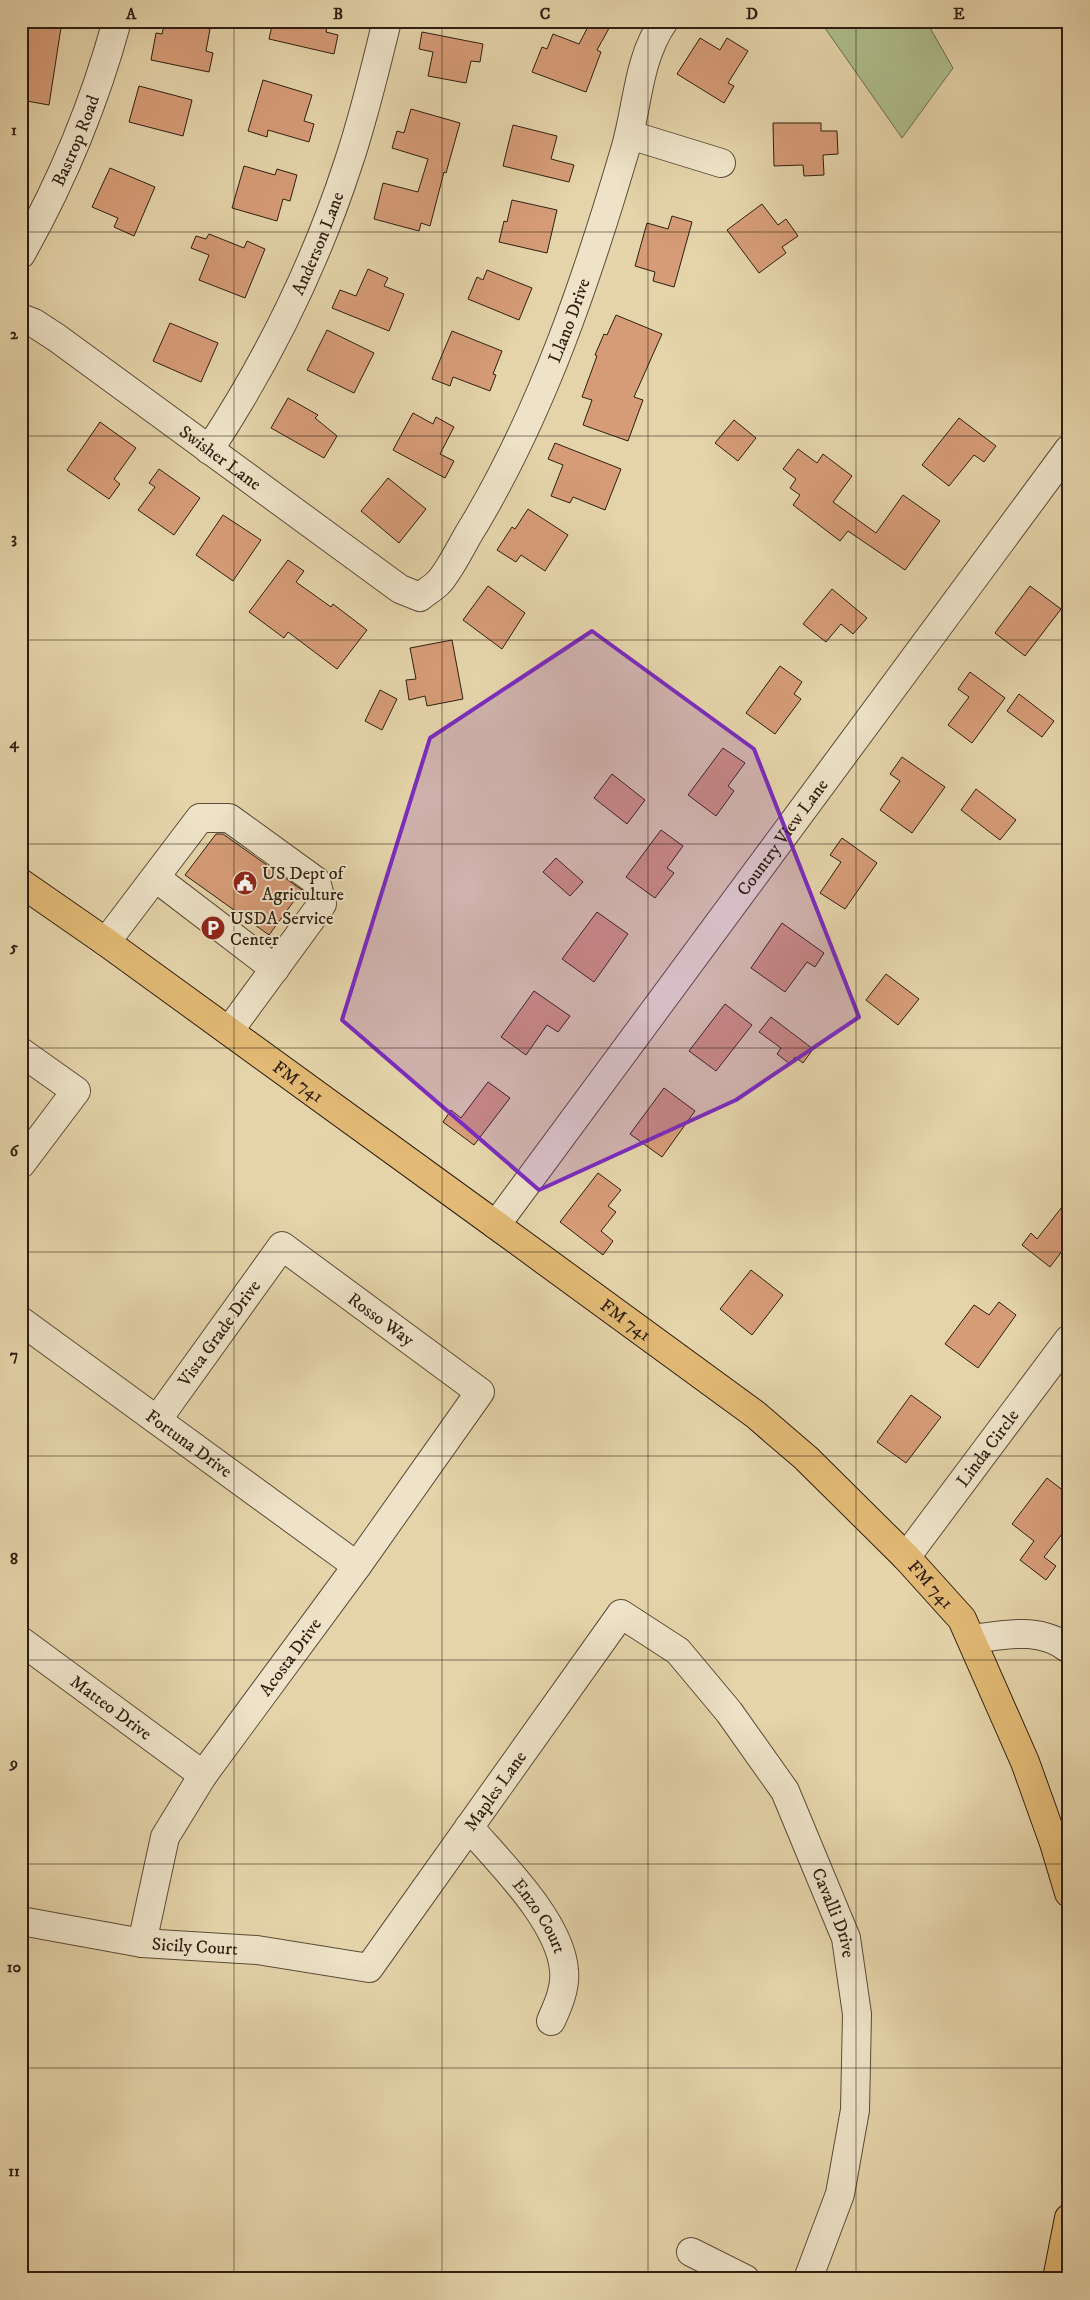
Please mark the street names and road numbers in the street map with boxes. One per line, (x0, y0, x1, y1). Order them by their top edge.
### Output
street label: Bastrop Road (48, 92, 105, 190)
street label: Anderson Lane (287, 189, 350, 299)
street label: Llano Drive (544, 276, 596, 366)
street label: Swisher Lane (175, 421, 265, 496)
street label: Country View Lane (733, 775, 833, 901)
street label: FM 741 (268, 1057, 327, 1108)
street label: Vista Grade Drive (173, 1276, 266, 1392)
street label: Rosso Way (343, 1288, 418, 1352)
street label: FM 741 (595, 1295, 655, 1346)
street label: Fortuna Drive (141, 1406, 236, 1483)
street label: Linda Circle (952, 1406, 1024, 1492)
street label: FM 741 (903, 1556, 957, 1614)
street label: Acosta Drive (255, 1614, 327, 1701)
street label: Matteo Drive (65, 1671, 156, 1745)
street label: Maples Lane (460, 1747, 532, 1836)
street label: Cavalli Drive (806, 1865, 859, 1959)
street label: Enzo Court (507, 1875, 570, 1957)
street label: Sicily Court (151, 1934, 239, 1961)

